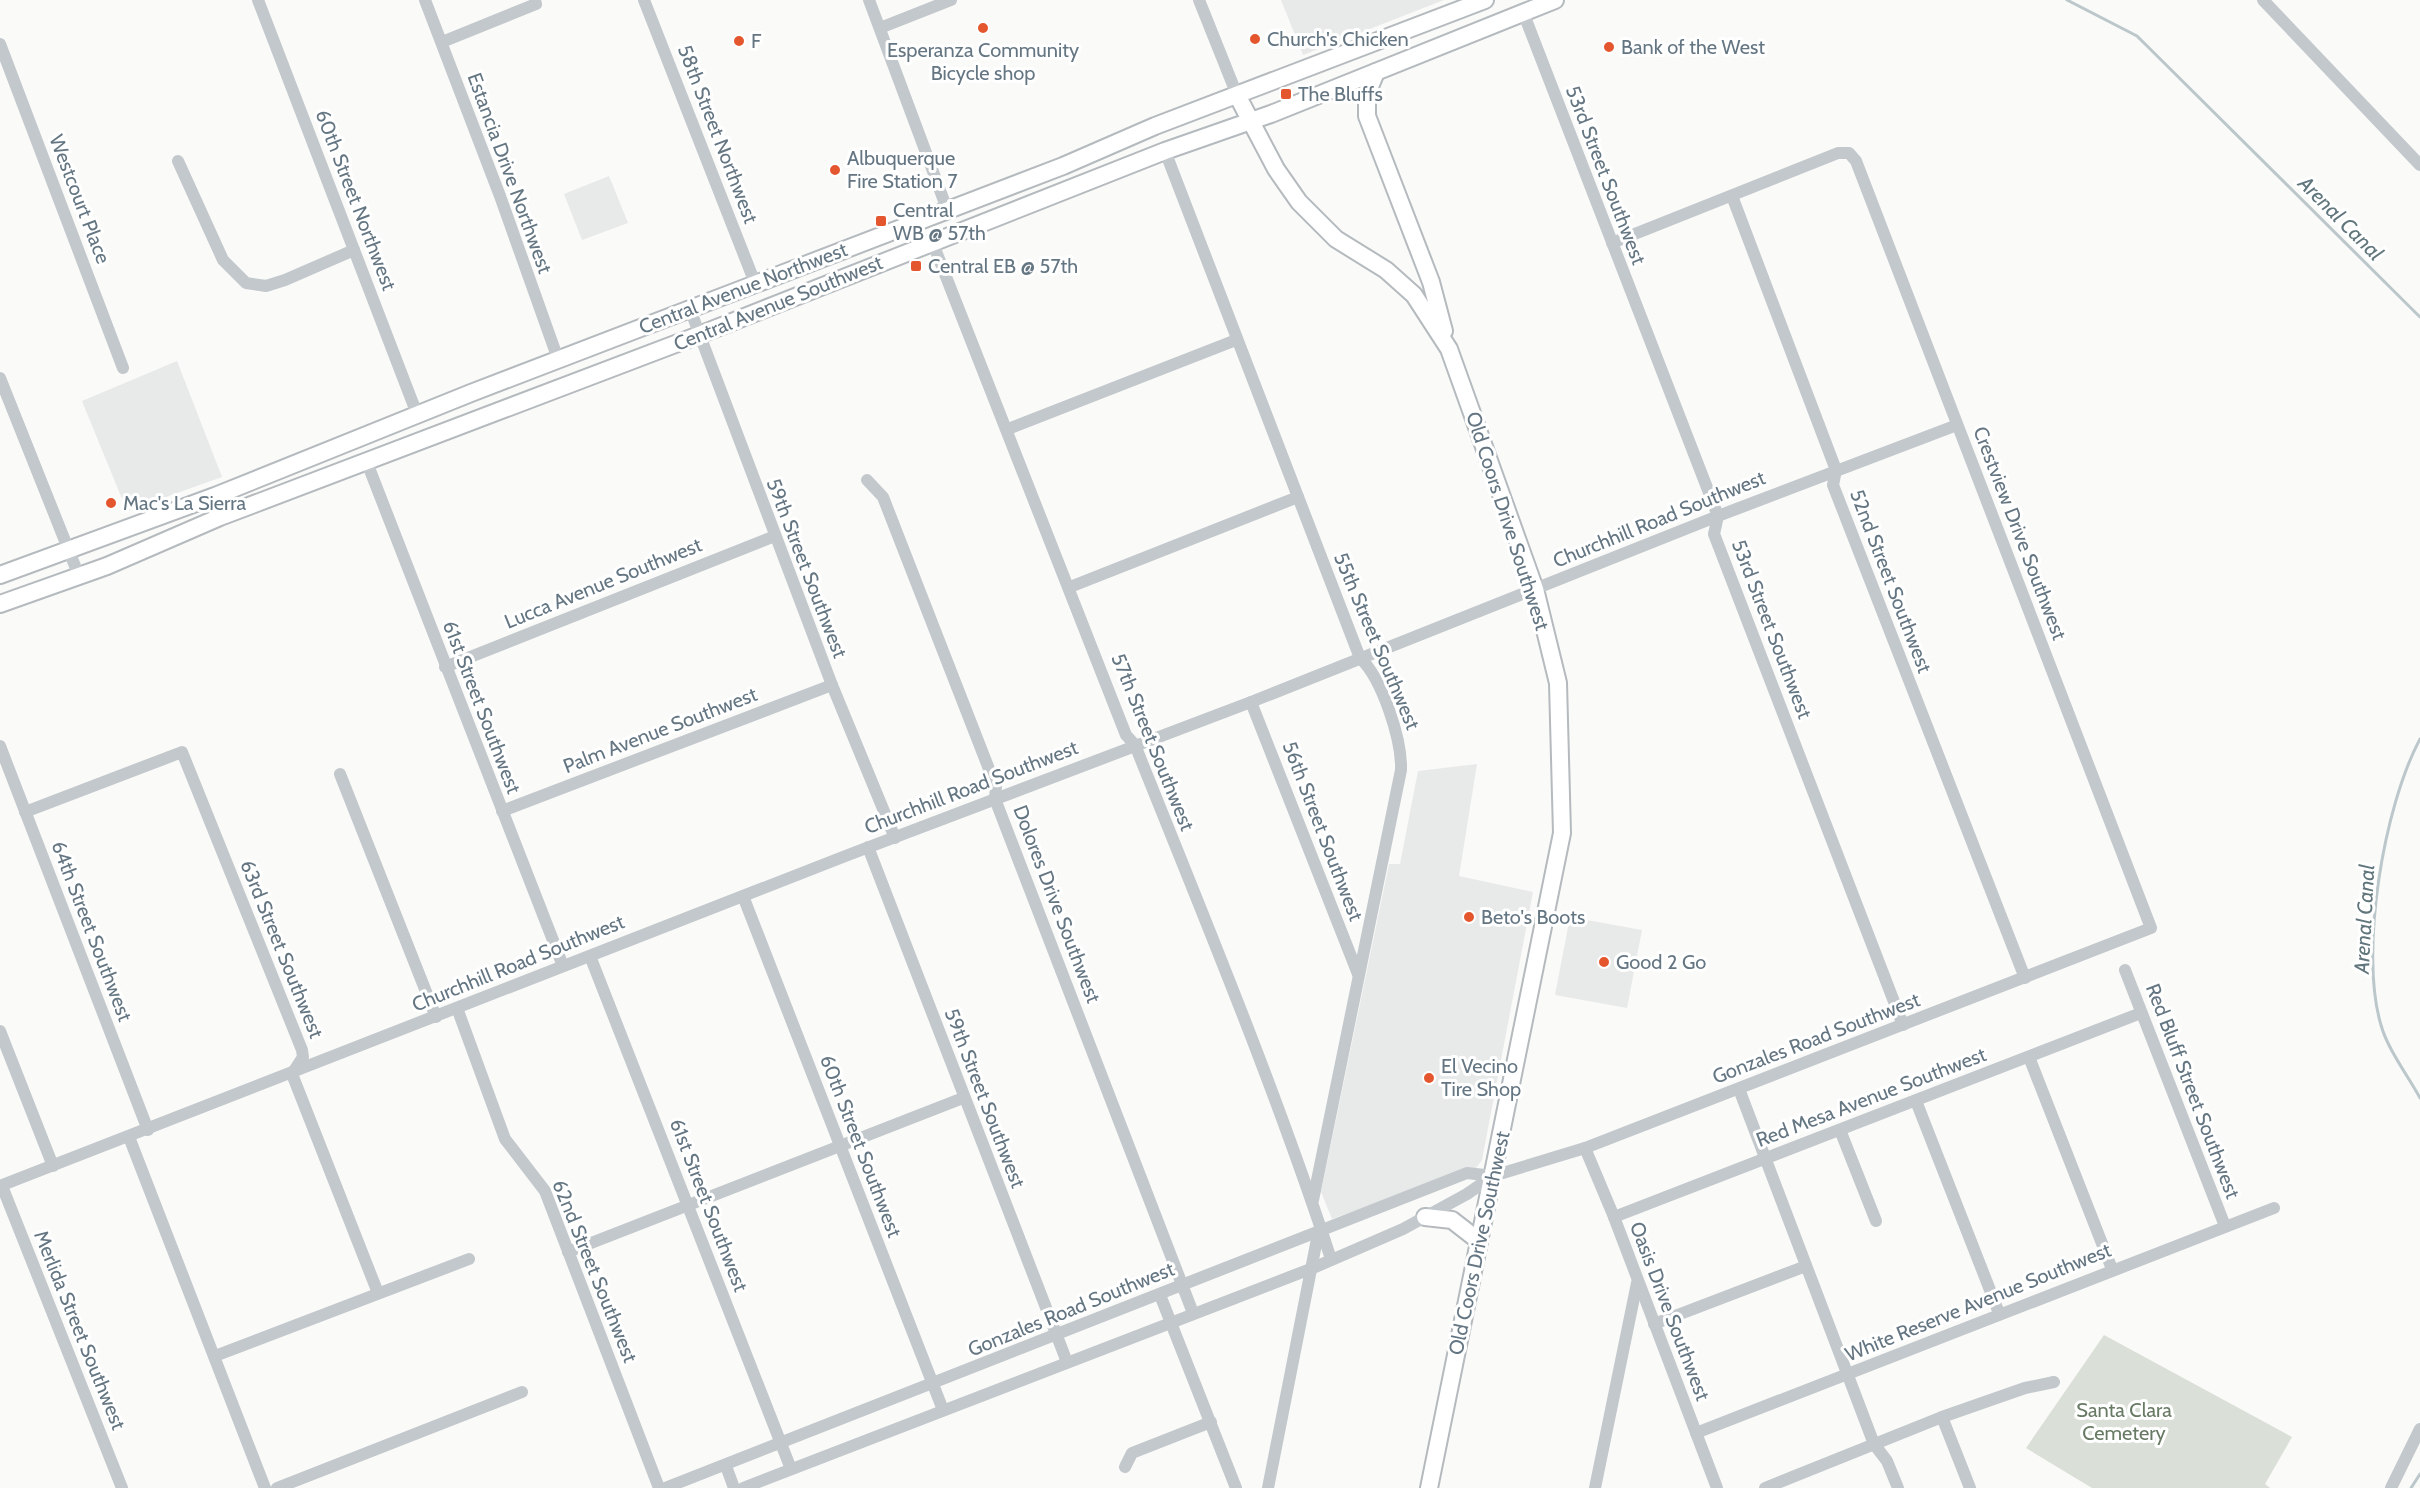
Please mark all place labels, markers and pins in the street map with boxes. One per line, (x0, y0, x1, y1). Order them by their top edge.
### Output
marker: Esperanza Community Bicycle shop (976, 21, 990, 35)
place label: Church's Chicken (1267, 27, 1409, 51)
place label: F (751, 29, 762, 53)
marker: Church's Chicken (1248, 32, 1262, 46)
marker: F (732, 34, 746, 48)
place label: Bank of the West (1621, 35, 1765, 59)
place label: Esperanza Community Bicycle shop (887, 38, 1079, 85)
marker: Bank of the West (1602, 40, 1616, 54)
place label: The Bluffs (1298, 82, 1383, 106)
marker: The Bluffs (1279, 87, 1293, 101)
place label: Albuquerque Fire Station 7 (847, 146, 958, 193)
marker: Albuquerque Fire Station 7 (828, 163, 842, 177)
place label: Central WB @ 57th (893, 198, 986, 245)
marker: Central WB @ 57th (874, 214, 888, 228)
place label: Central EB @ 57th (928, 254, 1078, 278)
marker: Central EB @ 57th (909, 259, 923, 273)
place label: Mac's La Sierra (123, 491, 246, 515)
marker: Mac's La Sierra (104, 496, 118, 510)
place label: Beto's Boots (1481, 905, 1585, 929)
marker: Beto's Boots (1462, 910, 1476, 924)
place label: Good 2 Go (1616, 950, 1706, 974)
marker: Good 2 Go (1597, 955, 1611, 969)
place label: El Vecino Tire Shop (1441, 1054, 1521, 1101)
marker: El Vecino Tire Shop (1422, 1071, 1436, 1085)

